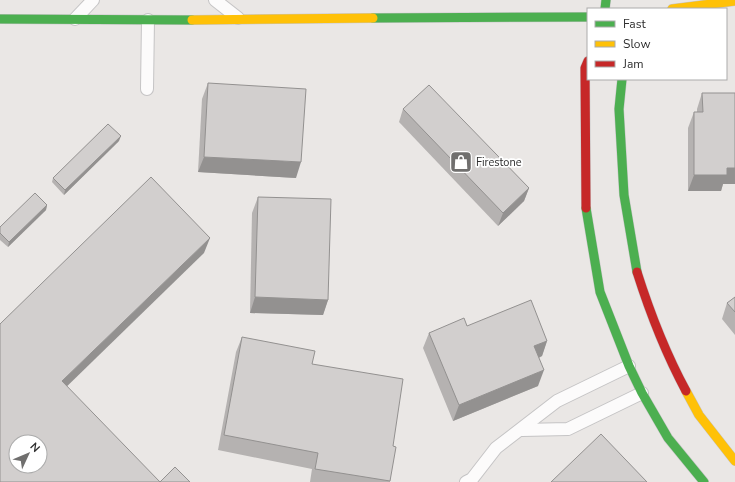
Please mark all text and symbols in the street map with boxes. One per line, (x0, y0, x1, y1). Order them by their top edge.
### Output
legend (587, 8, 727, 80)
text: Fast (623, 16, 646, 32)
text: Slow (623, 36, 651, 52)
text: Jam (622, 56, 644, 72)
shop icon: Firestone (448, 149, 474, 175)
place label: Firestone (476, 155, 522, 170)
north arrow (8, 434, 48, 474)
text: N (27, 439, 43, 456)

